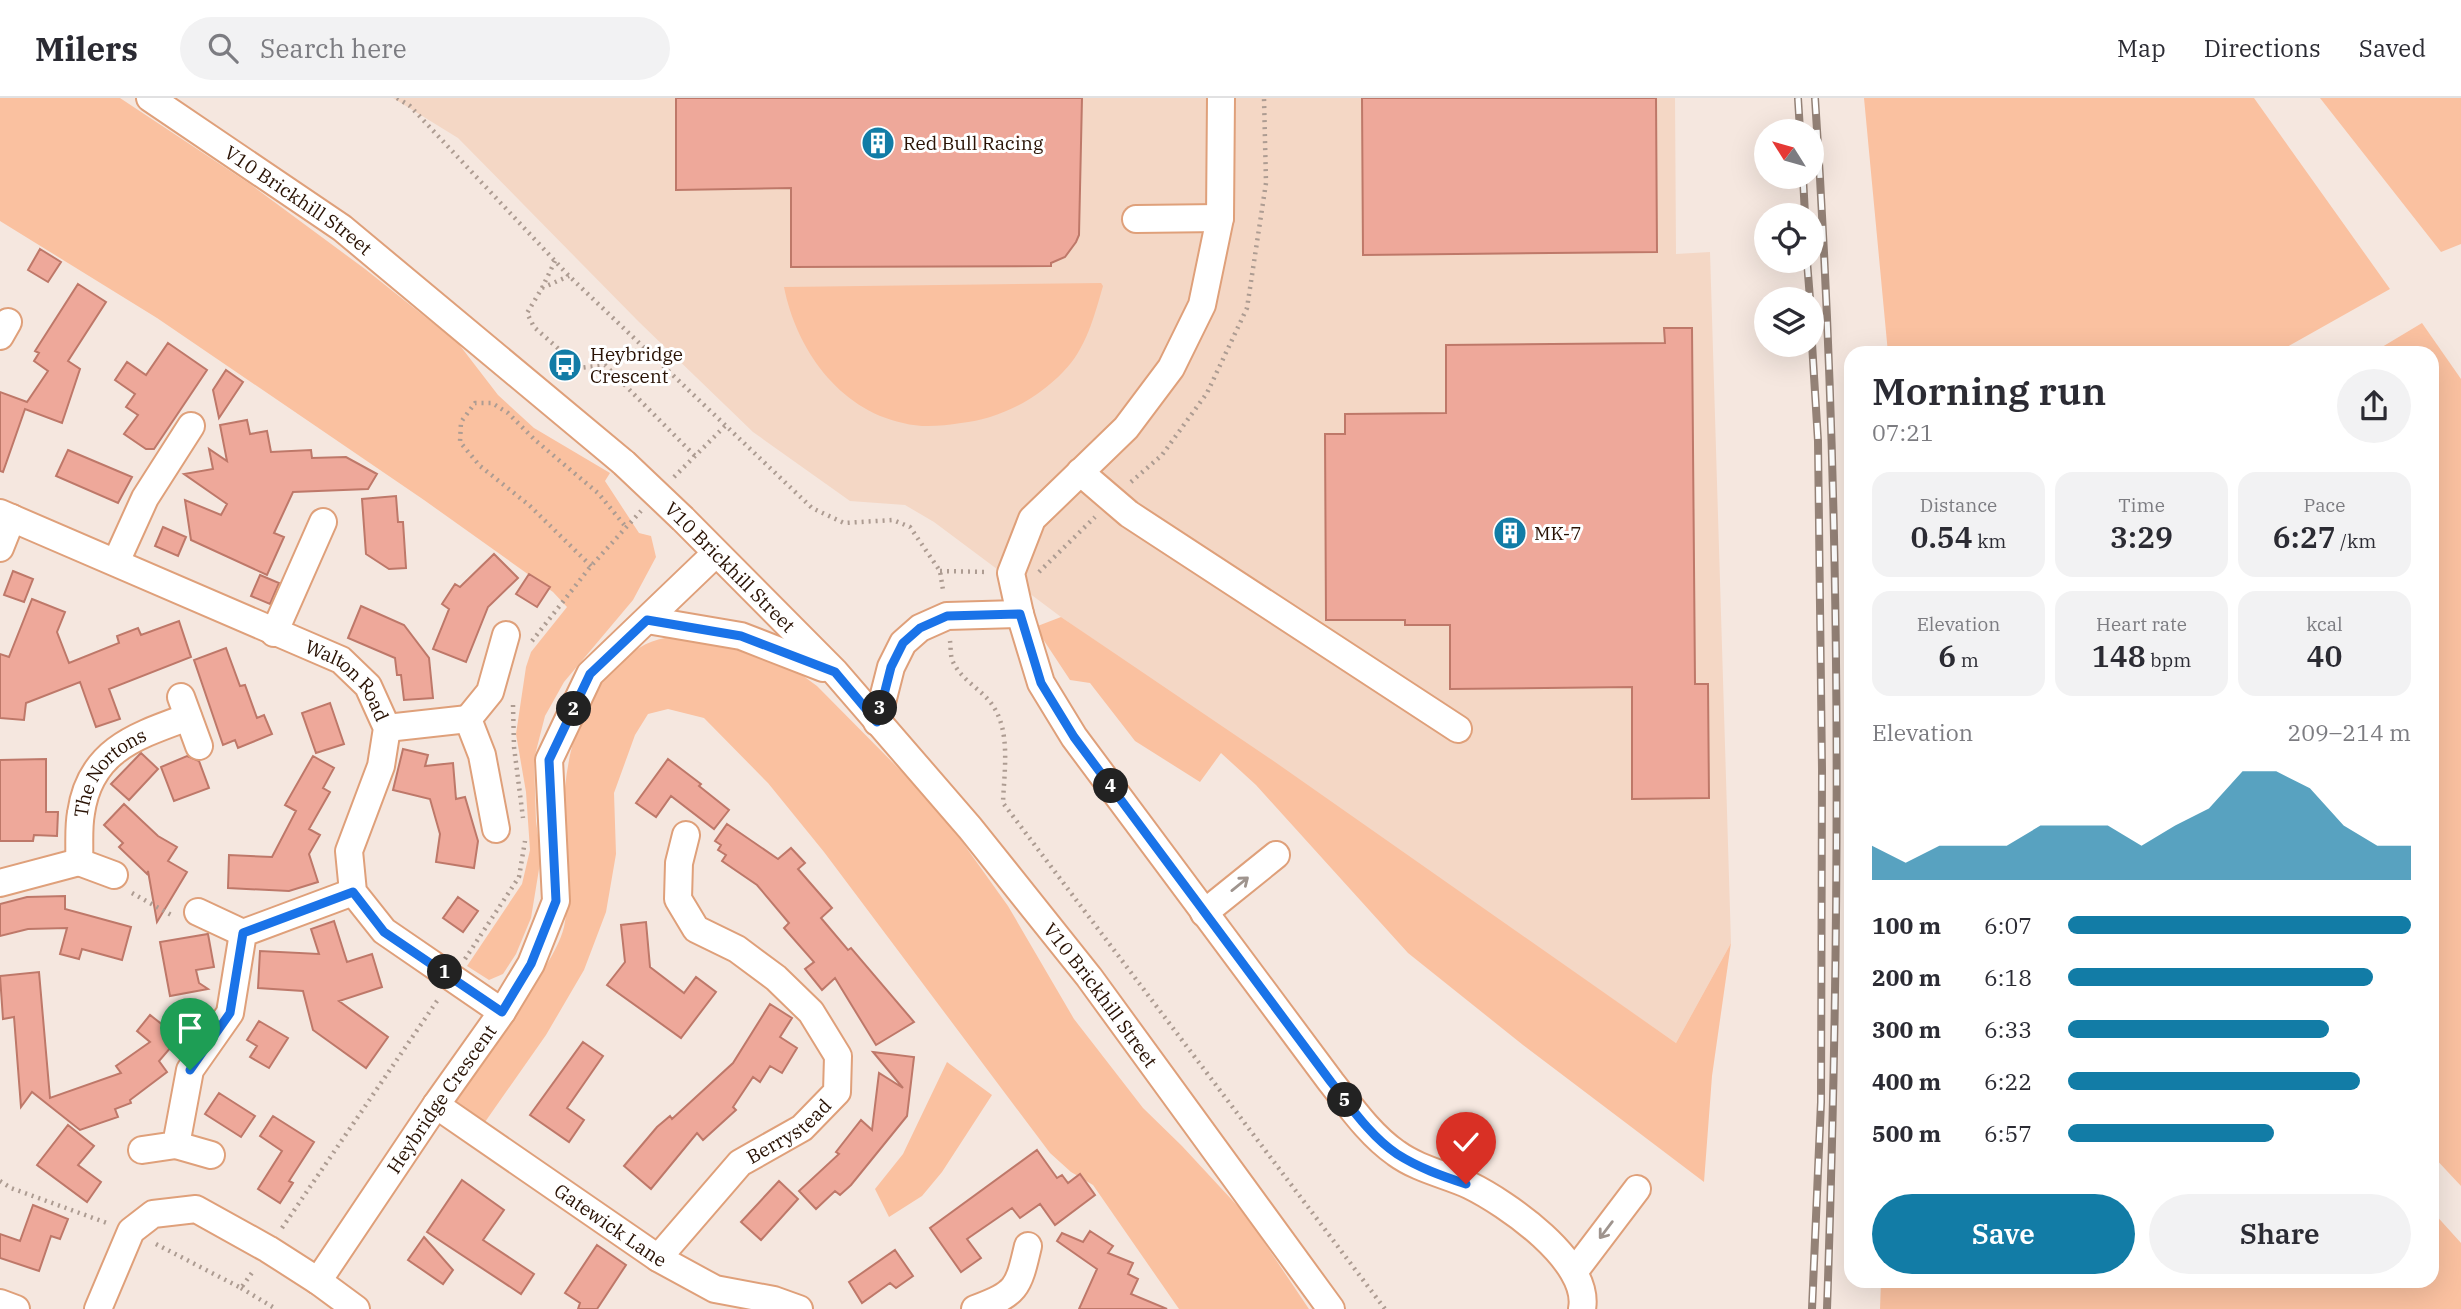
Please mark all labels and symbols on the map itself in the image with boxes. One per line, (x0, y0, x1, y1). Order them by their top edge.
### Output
north arrow (1754, 119, 1824, 189)
building icon: Red Bull Racing (859, 124, 897, 162)
place label: Red Bull Racing (903, 131, 1044, 155)
street label: V10 Brickhill Street (220, 140, 377, 260)
place label: Heybridge Crescent (590, 342, 683, 388)
bus stop icon: Heybridge Crescent (546, 346, 584, 384)
street label: V10 Brickhill Street (660, 497, 801, 638)
building icon: MK-7 (1491, 514, 1529, 552)
place label: MK-7 (1534, 521, 1582, 545)
street label: Walton Road (302, 634, 394, 725)
pin: 3 (862, 690, 898, 726)
pin: 2 (556, 692, 592, 726)
street label: The Nortons (68, 723, 150, 819)
pin: 4 (1094, 768, 1128, 804)
one-way arrow (1231, 876, 1249, 892)
street label: V10 Brickhill Street (1038, 918, 1163, 1072)
pin: 1 (428, 954, 462, 990)
pin (160, 998, 220, 1070)
street label: Heybridge Crescent (382, 1019, 502, 1178)
pin: 5 (1328, 1082, 1362, 1118)
street label: Berrystead (742, 1093, 836, 1169)
pin (1436, 1112, 1496, 1184)
street label: Gatewick Lane (550, 1178, 671, 1272)
one-way arrow (1598, 1221, 1613, 1239)

